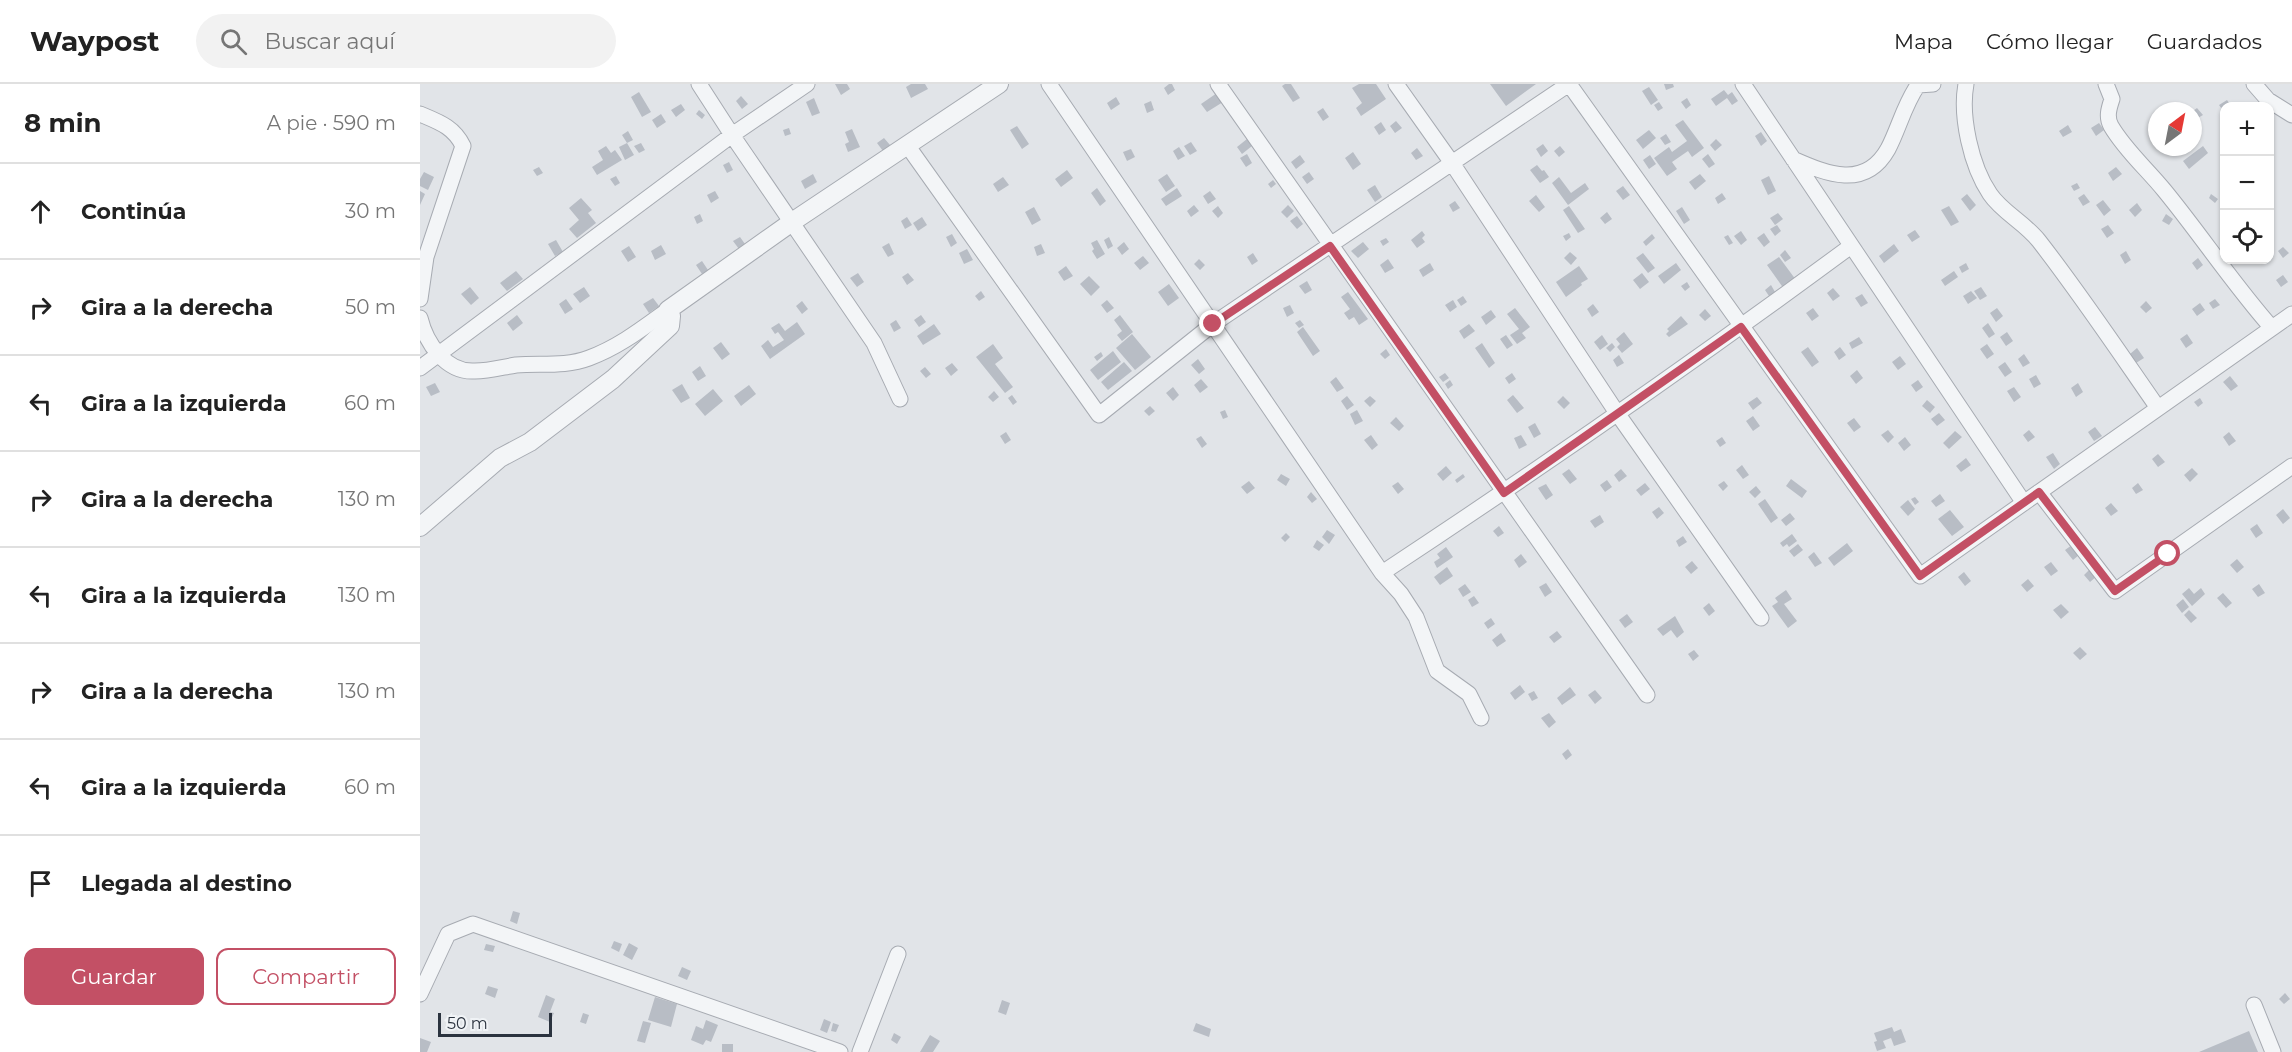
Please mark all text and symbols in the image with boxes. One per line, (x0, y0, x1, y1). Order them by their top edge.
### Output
search box (196, 14, 616, 68)
text: Waypost (30, 24, 160, 58)
icon: search (217, 25, 250, 58)
text: Buscar aquí (265, 28, 395, 55)
text: Mapa (1894, 29, 1953, 54)
text: Cómo llegar (1986, 29, 2114, 54)
text: Guardados (2147, 29, 2262, 54)
north arrow (2148, 102, 2202, 156)
map controls (2220, 102, 2274, 264)
button: + (2220, 102, 2274, 156)
text: 8 min (24, 107, 102, 139)
text: A pie · 590 m (267, 111, 396, 135)
button: − (2220, 156, 2274, 210)
icon: ahead (24, 195, 57, 228)
text: Continúa (81, 198, 186, 225)
text: 30 m (345, 199, 396, 223)
button: locate (2220, 210, 2274, 264)
icon: right (24, 291, 57, 324)
text: Gira a la derecha (81, 294, 273, 321)
text: 50 m (345, 295, 396, 319)
route end (1199, 310, 1225, 336)
icon: left (24, 387, 57, 420)
text: Gira a la izquierda (81, 390, 287, 417)
text: 60 m (344, 391, 396, 415)
icon: right (24, 483, 57, 516)
text: Gira a la derecha (81, 486, 273, 513)
text: 130 m (338, 487, 396, 511)
route start (2154, 540, 2180, 566)
icon: left (24, 579, 57, 612)
text: Gira a la izquierda (81, 582, 287, 609)
text: 130 m (338, 583, 396, 607)
icon: right (24, 675, 57, 708)
text: Gira a la derecha (81, 678, 273, 705)
text: 130 m (338, 679, 396, 703)
icon: left (24, 771, 57, 804)
text: Gira a la izquierda (81, 774, 287, 801)
text: 60 m (344, 775, 396, 799)
icon: arrive (24, 867, 57, 900)
text: Llegada al destino (81, 870, 292, 897)
button: Guardar (24, 948, 204, 1005)
button: Compartir (216, 948, 396, 1005)
scale bar (438, 1010, 552, 1038)
text: 50 m (447, 1014, 488, 1033)

